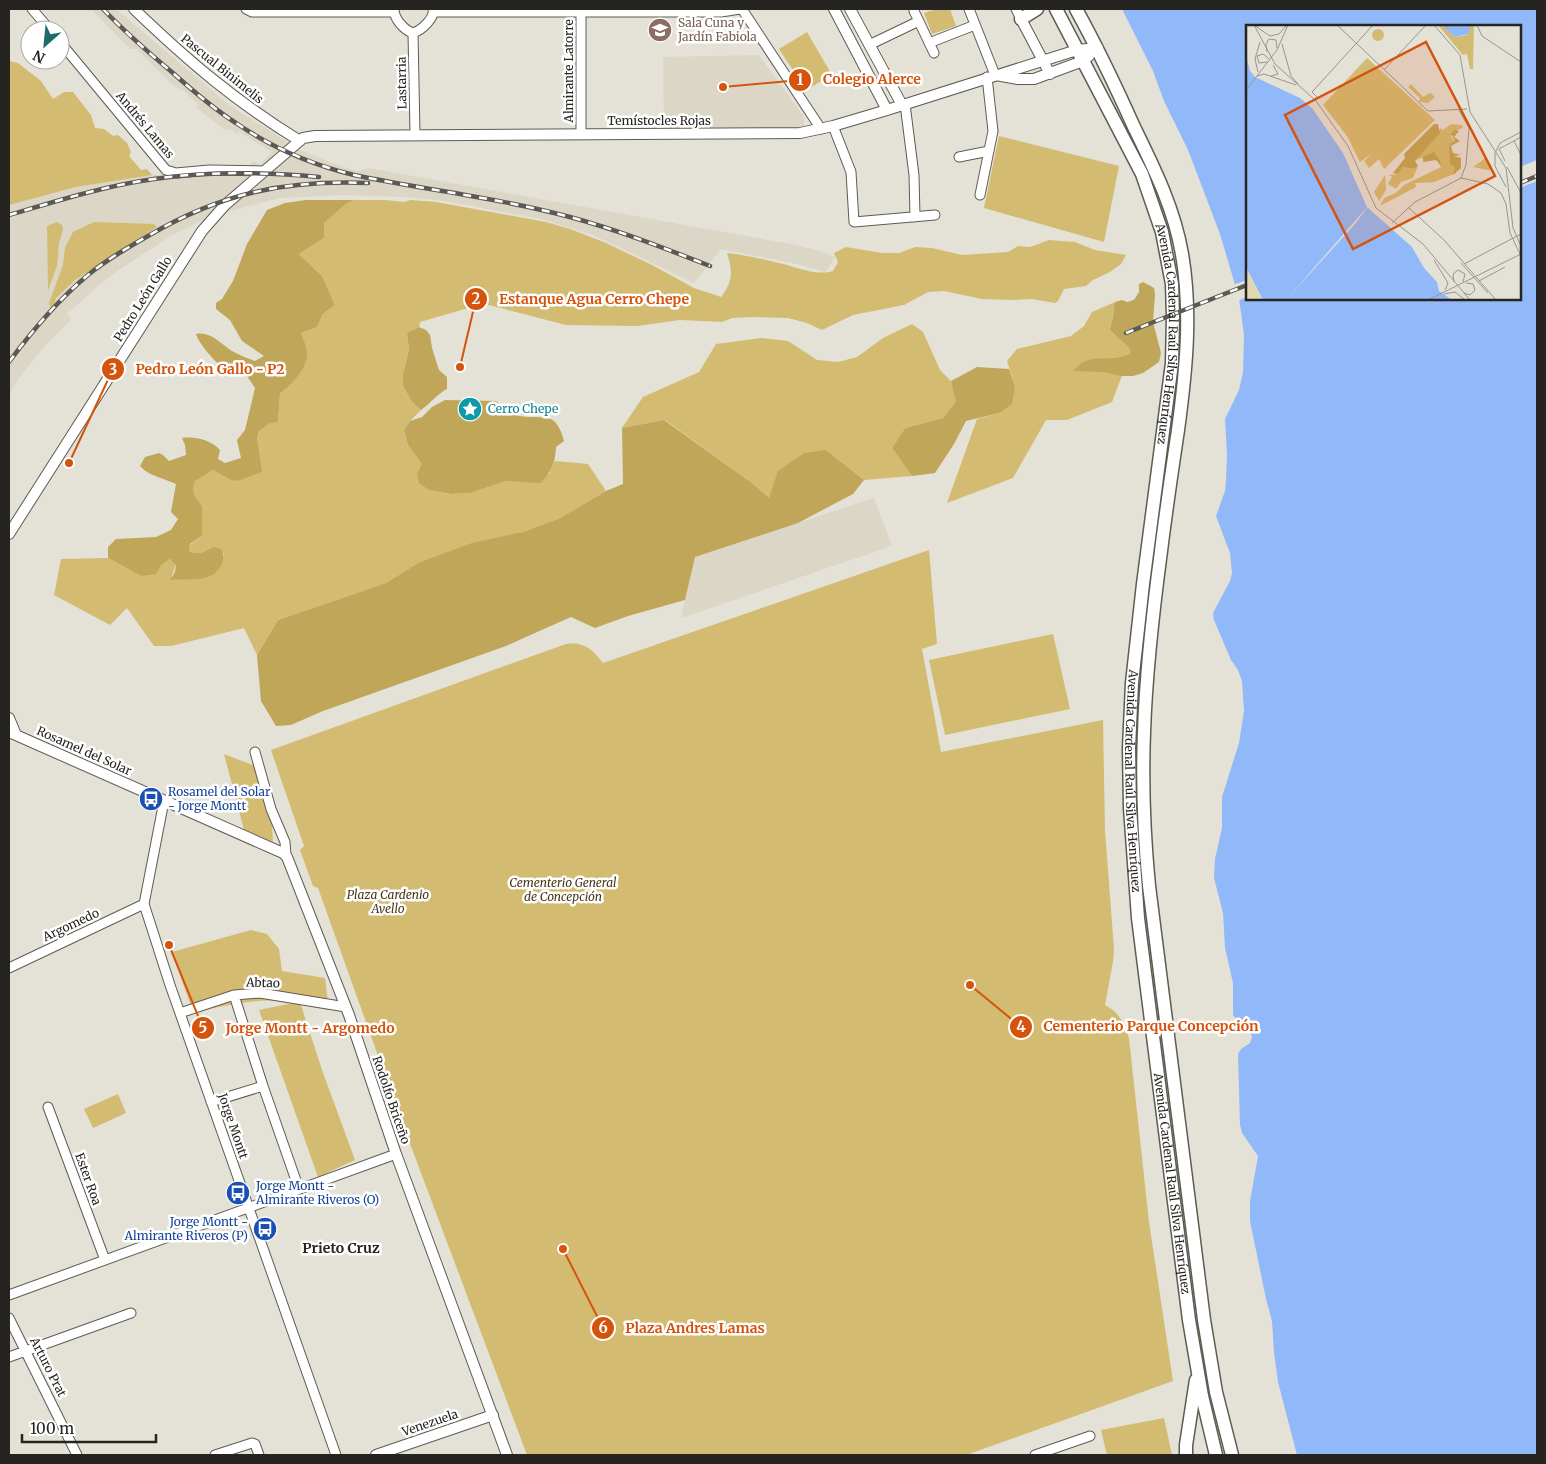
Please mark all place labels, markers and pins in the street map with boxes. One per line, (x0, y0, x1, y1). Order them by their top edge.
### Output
place label: Sala Cuna y Jardín Fabiola (677, 15, 757, 44)
school or university icon: Sala Cuna y Jardín Fabiola (647, 17, 673, 43)
callout: Colegio Alerce (788, 65, 931, 94)
callout: Estanque Agua Cerro Chepe (463, 284, 699, 313)
callout: Pedro León Gallo - P2 (101, 355, 295, 384)
place icon: Cerro Chepe (457, 396, 483, 422)
place label: Cerro Chepe (488, 401, 558, 416)
place label: Rosamel del Solar - Jorge Montt (168, 784, 271, 813)
bus stop icon: Rosamel del Solar - Jorge Montt (138, 786, 164, 812)
callout: Cementerio Parque Concepción (1009, 1012, 1269, 1041)
callout: Jorge Montt - Argomedo (190, 1014, 404, 1043)
place label: Jorge Montt - Almirante Riveros (O) (255, 1178, 379, 1207)
bus stop icon: Jorge Montt - Almirante Riveros (O) (225, 1180, 251, 1206)
place label: Jorge Montt - Almirante Riveros (P) (123, 1214, 248, 1243)
bus stop icon: Jorge Montt - Almirante Riveros (P) (252, 1216, 278, 1242)
callout: Plaza Andres Lamas (591, 1313, 775, 1342)

